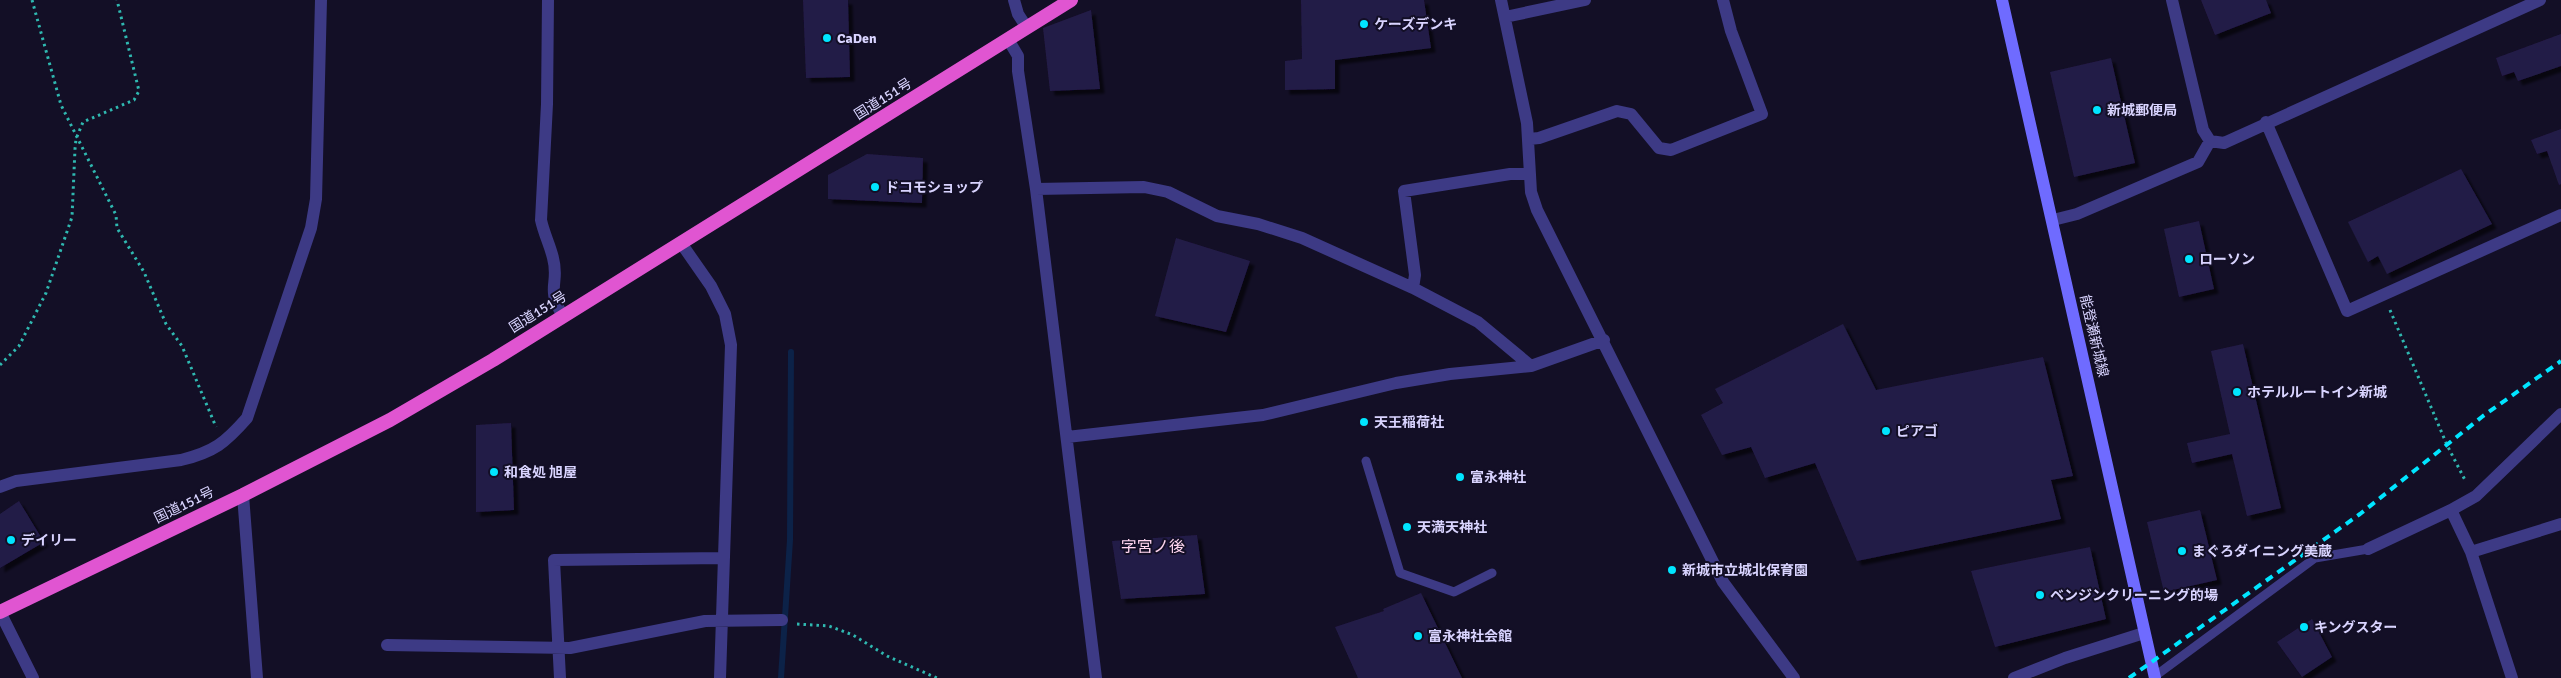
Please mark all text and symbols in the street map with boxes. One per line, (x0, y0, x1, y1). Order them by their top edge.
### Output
place label: ケーズデンキ (1374, 16, 1457, 33)
marker: ケーズデンキ (1358, 18, 1370, 30)
place label: CaDen (837, 30, 877, 47)
marker: CaDen (821, 32, 833, 44)
street label: 国道151号 (851, 75, 915, 123)
place label: 新城郵便局 (2107, 102, 2177, 119)
marker: 新城郵便局 (2091, 104, 2103, 116)
place label: ドコモショップ (885, 179, 983, 196)
marker: ドコモショップ (869, 181, 881, 193)
place label: ローソン (2199, 251, 2255, 268)
marker: ローソン (2183, 253, 2195, 265)
street label: 国道151号 (506, 288, 570, 336)
street label: 能登瀬新城線 (2076, 293, 2112, 379)
place label: ホテルルートイン新城 (2247, 384, 2387, 401)
marker: ホテルルートイン新城 (2231, 386, 2243, 398)
place label: 天王稲荷社 (1374, 414, 1444, 431)
marker: 天王稲荷社 (1358, 416, 1370, 428)
place label: ピアゴ (1896, 423, 1938, 440)
marker: ピアゴ (1880, 425, 1892, 437)
place label: 和食処 旭屋 (504, 464, 577, 481)
marker: 和食処 旭屋 (488, 466, 500, 478)
place label: 富永神社 (1470, 469, 1526, 486)
marker: 富永神社 (1454, 471, 1466, 483)
street label: 国道151号 (151, 483, 217, 527)
place label: 天満天神社 (1417, 519, 1487, 536)
marker: 天満天神社 (1401, 521, 1413, 533)
place label: デイリー (21, 532, 77, 549)
marker: デイリー (5, 534, 17, 546)
district label: 字宮ノ後 (1121, 537, 1185, 557)
place label: まぐろダイニング美蔵 (2192, 543, 2332, 560)
marker: まぐろダイニング美蔵 (2176, 545, 2188, 557)
place label: 新城市立城北保育園 (1682, 562, 1808, 579)
marker: 新城市立城北保育園 (1666, 564, 1678, 576)
place label: ベンジンクリーニング的場 (2050, 587, 2218, 604)
marker: ベンジンクリーニング的場 (2034, 589, 2046, 601)
place label: キングスター (2314, 619, 2398, 636)
marker: キングスター (2298, 621, 2310, 633)
place label: 富永神社会館 (1428, 628, 1512, 645)
marker: 富永神社会館 (1412, 630, 1424, 642)

